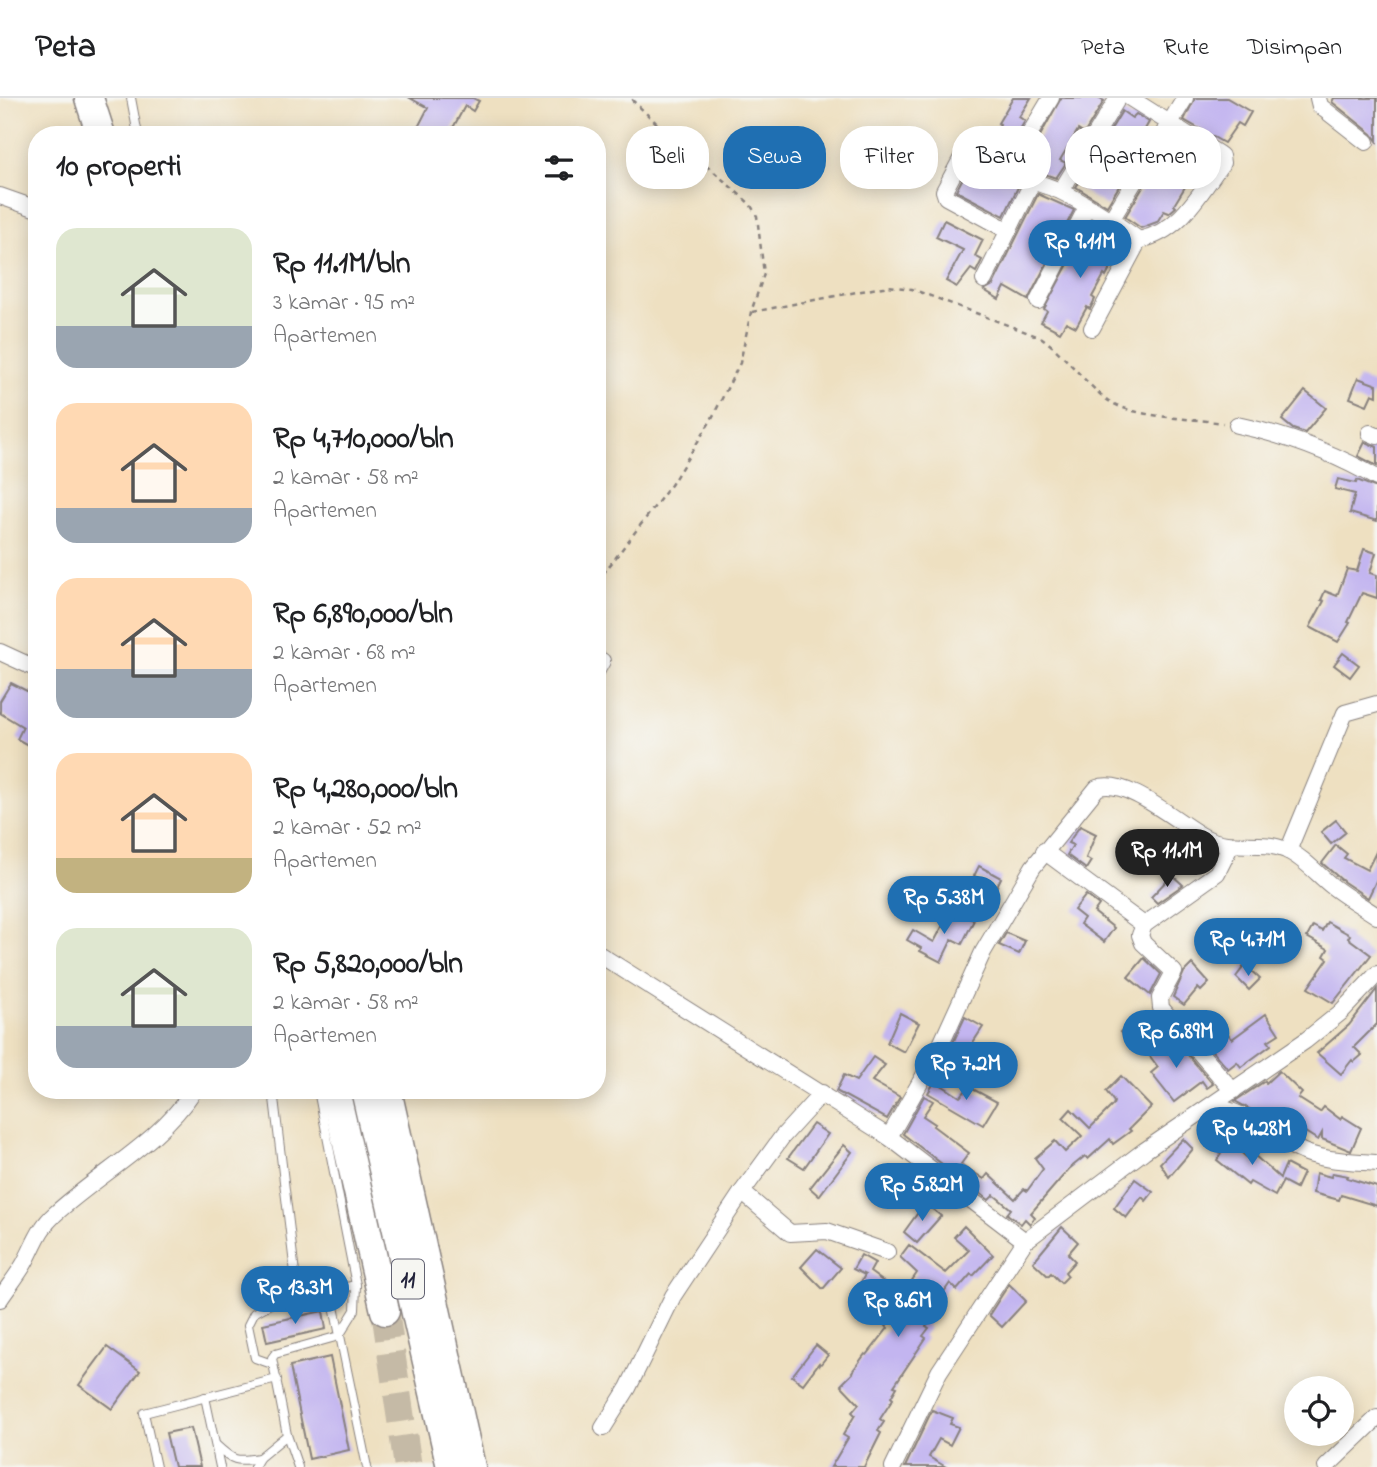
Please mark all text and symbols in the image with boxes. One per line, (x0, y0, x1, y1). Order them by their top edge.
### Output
text: Peta (35, 24, 96, 72)
text: Peta (1081, 31, 1125, 66)
text: Rute (1163, 31, 1209, 66)
text: Disimpan (1247, 31, 1342, 66)
chip: Beli (626, 126, 709, 189)
chip: Sewa (723, 126, 826, 189)
chip: Filter (840, 126, 938, 189)
chip: Baru (952, 126, 1051, 189)
chip: Apartemen (1065, 126, 1221, 189)
text: 10 properti (56, 146, 182, 190)
icon: filters (540, 149, 578, 187)
pin: Rp 9.11M (1008, 220, 1152, 280)
text: Rp 9.11M (1044, 226, 1116, 259)
text: Rp 11.1M/bln (273, 243, 410, 287)
icon: home (112, 256, 196, 340)
text: 3 kamar · 95 m² (273, 287, 415, 320)
text: Apartemen (273, 320, 377, 353)
text: Rp 4,710,000/bln (273, 418, 454, 462)
icon: home (112, 431, 196, 515)
text: 2 kamar · 58 m² (273, 462, 419, 495)
text: Apartemen (273, 495, 377, 528)
text: Rp 6,890,000/bln (273, 593, 453, 637)
icon: home (112, 606, 196, 690)
text: 2 kamar · 68 m² (273, 637, 416, 670)
text: Apartemen (273, 670, 377, 703)
text: Rp 4,280,000/bln (273, 768, 458, 812)
icon: home (112, 781, 196, 865)
text: 2 kamar · 52 m² (273, 812, 422, 845)
pin: Rp 11.1M (1095, 830, 1239, 889)
text: Rp 11.1M (1131, 835, 1203, 868)
text: Apartemen (273, 845, 377, 878)
pin: Rp 5.38M (872, 876, 1016, 936)
text: Rp 5.38M (904, 882, 984, 915)
pin: Rp 4.71M (1176, 918, 1320, 978)
text: Rp 4.71M (1210, 924, 1286, 957)
text: Rp 5,820,000/bln (273, 943, 463, 987)
icon: home (112, 956, 196, 1040)
text: 2 kamar · 58 m² (273, 987, 419, 1020)
pin: Rp 6.89M (1104, 1010, 1248, 1070)
text: Rp 6.89M (1138, 1016, 1214, 1049)
text: Apartemen (273, 1020, 377, 1053)
pin: Rp 7.2M (901, 1042, 1031, 1102)
text: Rp 7.2M (931, 1048, 1001, 1081)
pin: Rp 4.28M (1180, 1108, 1324, 1167)
text: Rp 4.28M (1212, 1113, 1292, 1146)
pin: Rp 5.82M (850, 1164, 994, 1223)
text: Rp 5.82M (881, 1169, 963, 1202)
road number: 11 (392, 1260, 424, 1298)
pin: Rp 13.3M (223, 1266, 367, 1326)
text: Rp 13.3M (257, 1272, 333, 1305)
pin: Rp 8.6M (833, 1280, 963, 1339)
text: Rp 8.6M (864, 1285, 932, 1318)
map controls (1284, 1376, 1354, 1446)
button: locate (1284, 1376, 1354, 1446)

